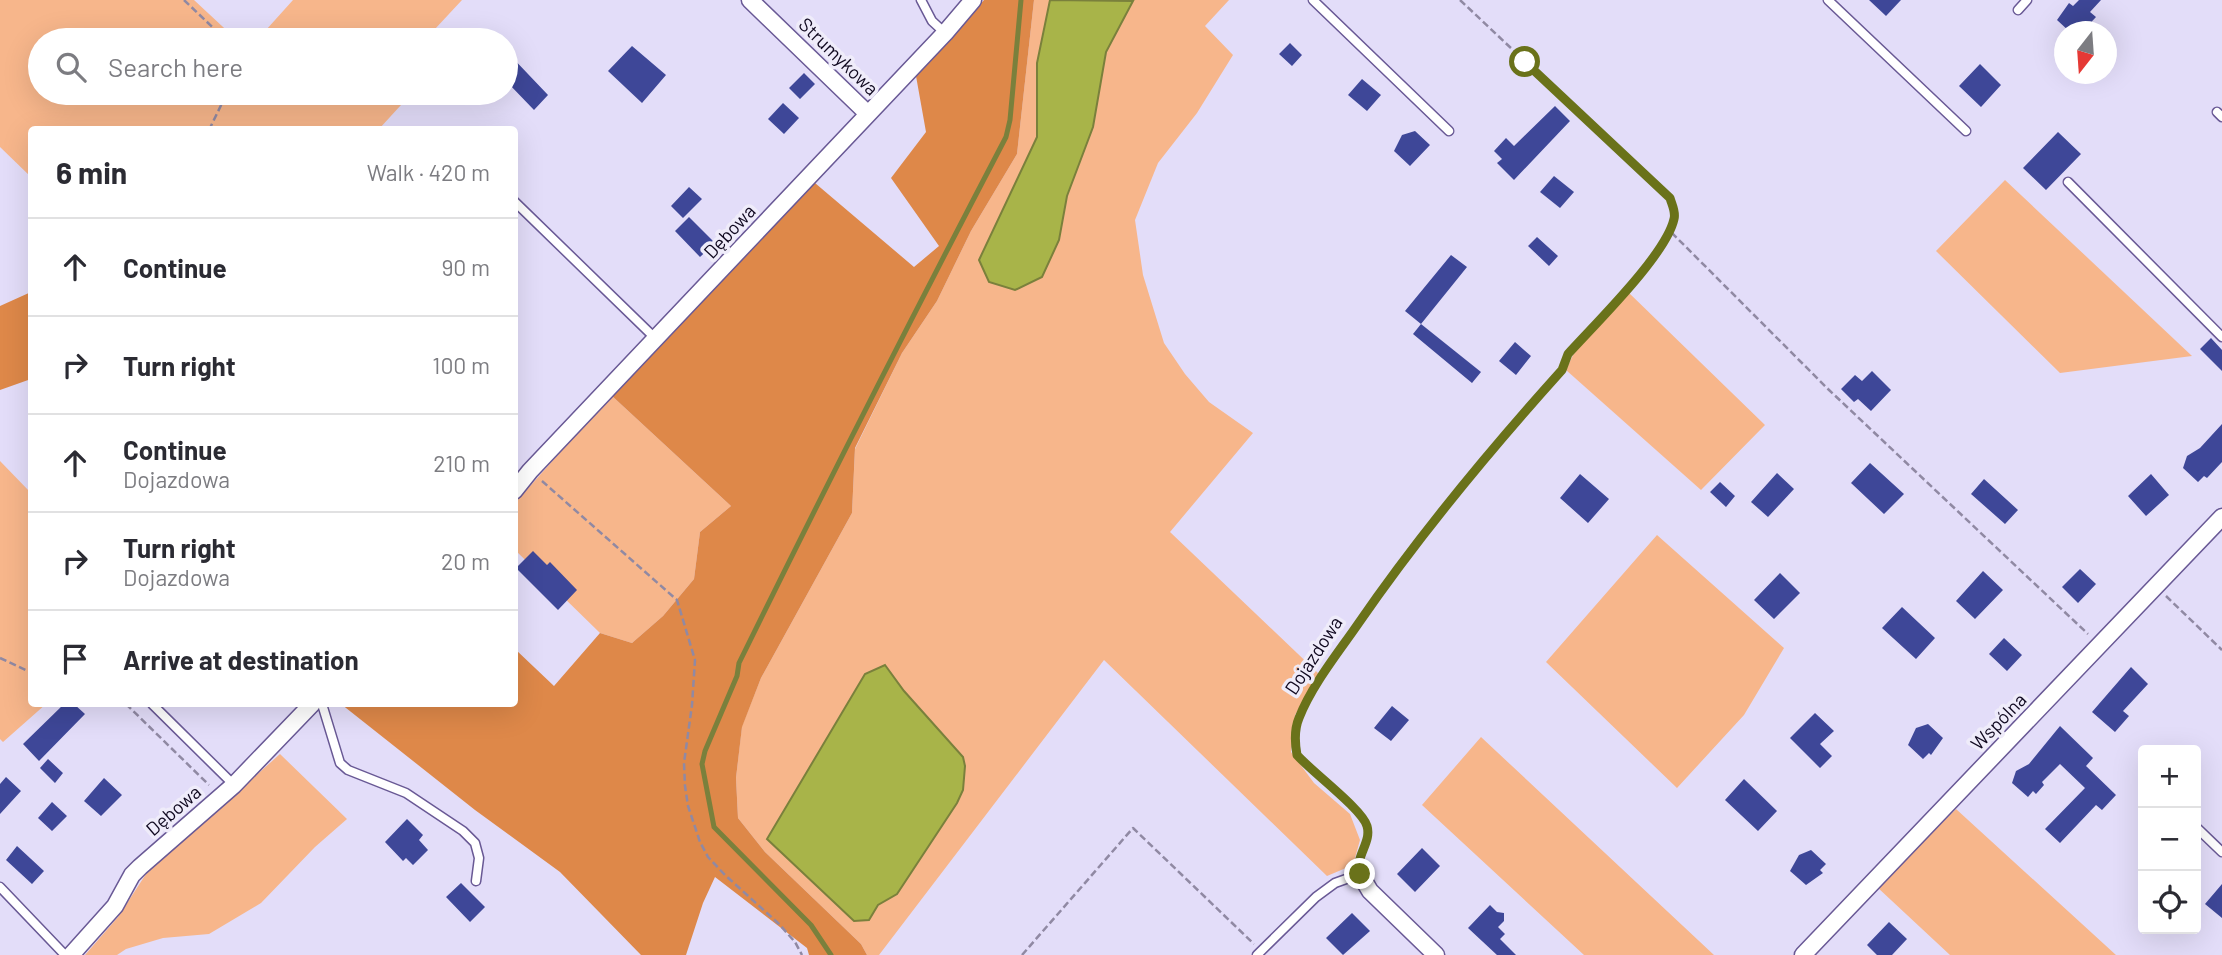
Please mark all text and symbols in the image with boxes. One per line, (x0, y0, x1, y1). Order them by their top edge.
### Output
street label: Strumykowa (794, 12, 884, 100)
north arrow (2054, 21, 2117, 84)
search box (28, 28, 518, 105)
route start (1509, 46, 1540, 77)
icon: search (52, 48, 90, 86)
text: Search here (108, 51, 243, 82)
text: 6 min (56, 154, 127, 190)
text: Walk · 420 m (367, 158, 490, 186)
street label: Dębowa (698, 199, 760, 263)
icon: ahead (56, 248, 94, 286)
text: Continue (123, 252, 227, 283)
text: 90 m (441, 253, 490, 281)
icon: right (56, 346, 94, 384)
text: Turn right (123, 350, 236, 381)
text: 100 m (432, 351, 490, 379)
text: Continue (123, 434, 227, 465)
icon: ahead (56, 444, 94, 482)
text: 210 m (433, 449, 490, 477)
text: Dojazdowa (123, 465, 230, 493)
text: Turn right (123, 532, 236, 563)
icon: right (56, 542, 94, 580)
text: 20 m (441, 547, 490, 575)
text: Dojazdowa (123, 563, 230, 591)
street label: Dojazdowa (1279, 612, 1347, 698)
icon: arrive (56, 640, 94, 678)
text: Arrive at destination (123, 644, 359, 675)
street label: Wspólna (1965, 688, 2031, 754)
map controls (2138, 745, 2201, 934)
button: + (2138, 745, 2201, 808)
street label: Dębowa (141, 780, 205, 840)
button: − (2138, 808, 2201, 871)
route end (1344, 858, 1375, 889)
button: locate (2138, 871, 2201, 934)

